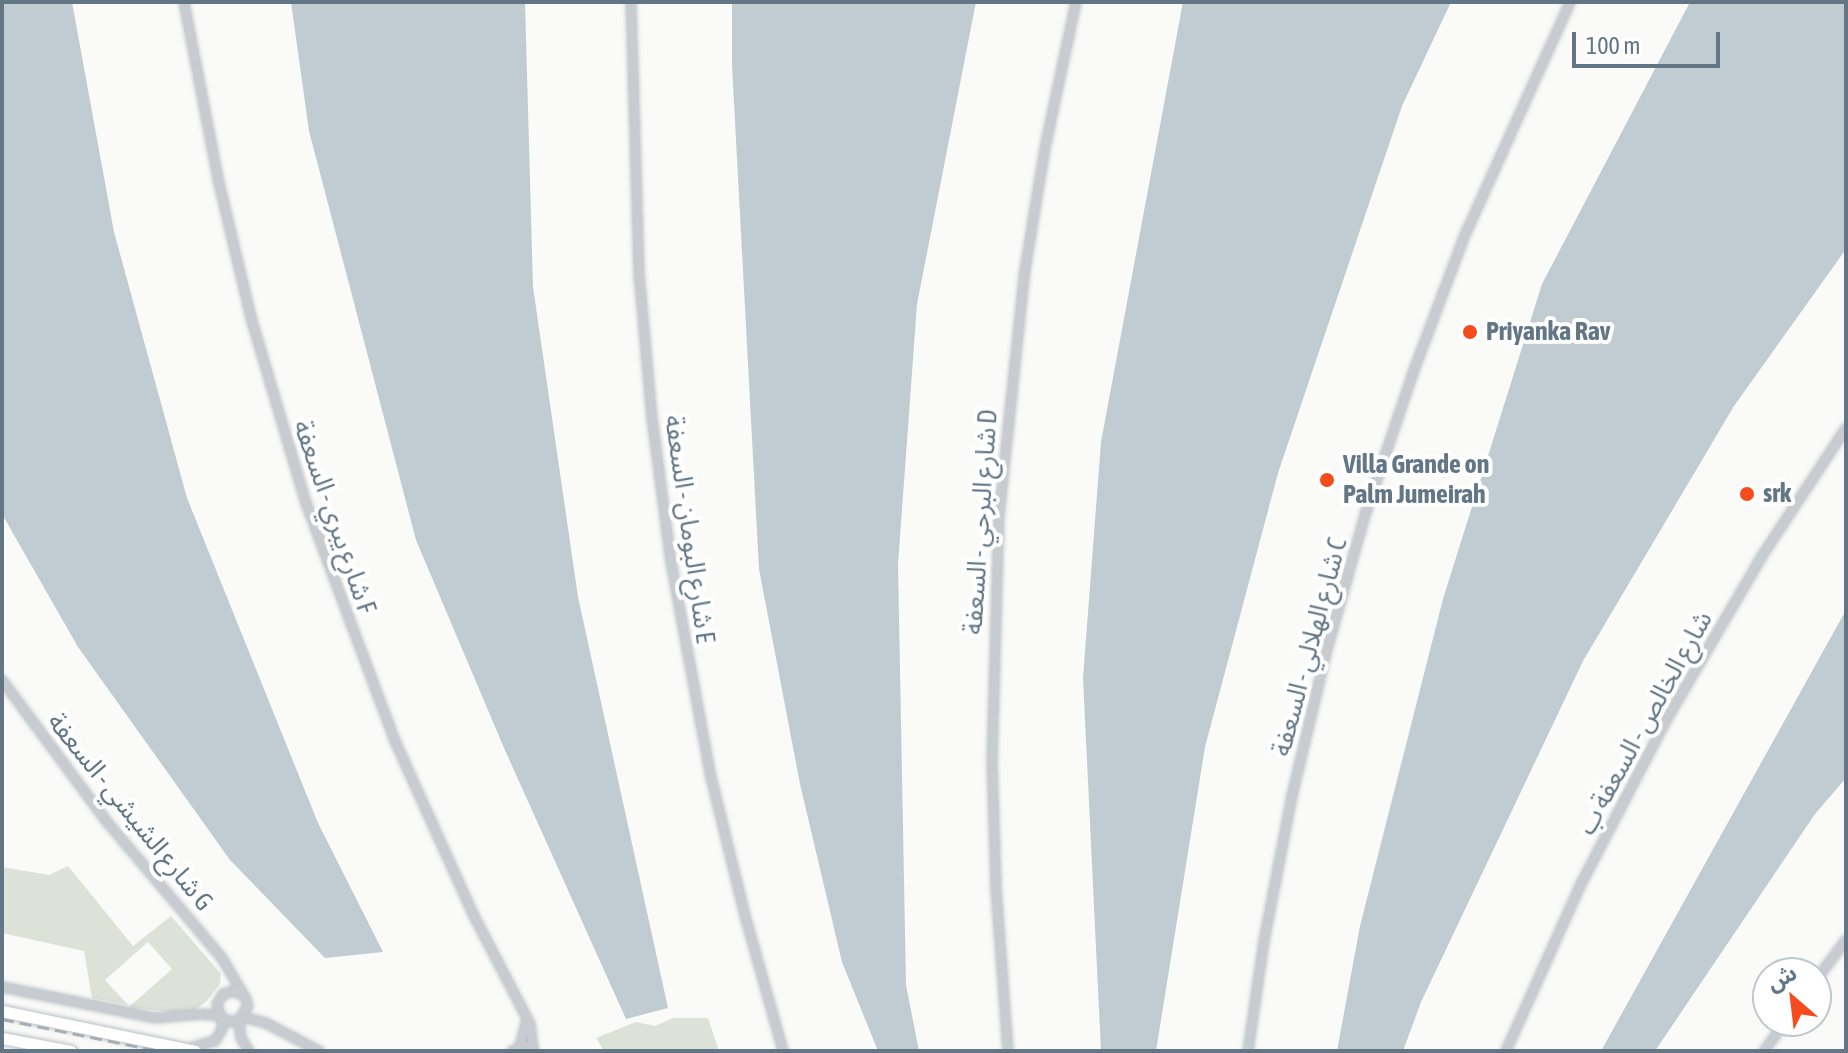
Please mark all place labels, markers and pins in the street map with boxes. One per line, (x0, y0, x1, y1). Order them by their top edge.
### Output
place label: Priyanka Rav (1486, 316, 1610, 348)
marker: Priyanka Rav (1461, 323, 1479, 341)
place label: Villa Grande on Palm Jumeirah (1343, 449, 1489, 510)
marker: Villa Grande on Palm Jumeirah (1318, 471, 1336, 489)
place label: srk (1763, 478, 1791, 510)
marker: srk (1738, 485, 1756, 503)

